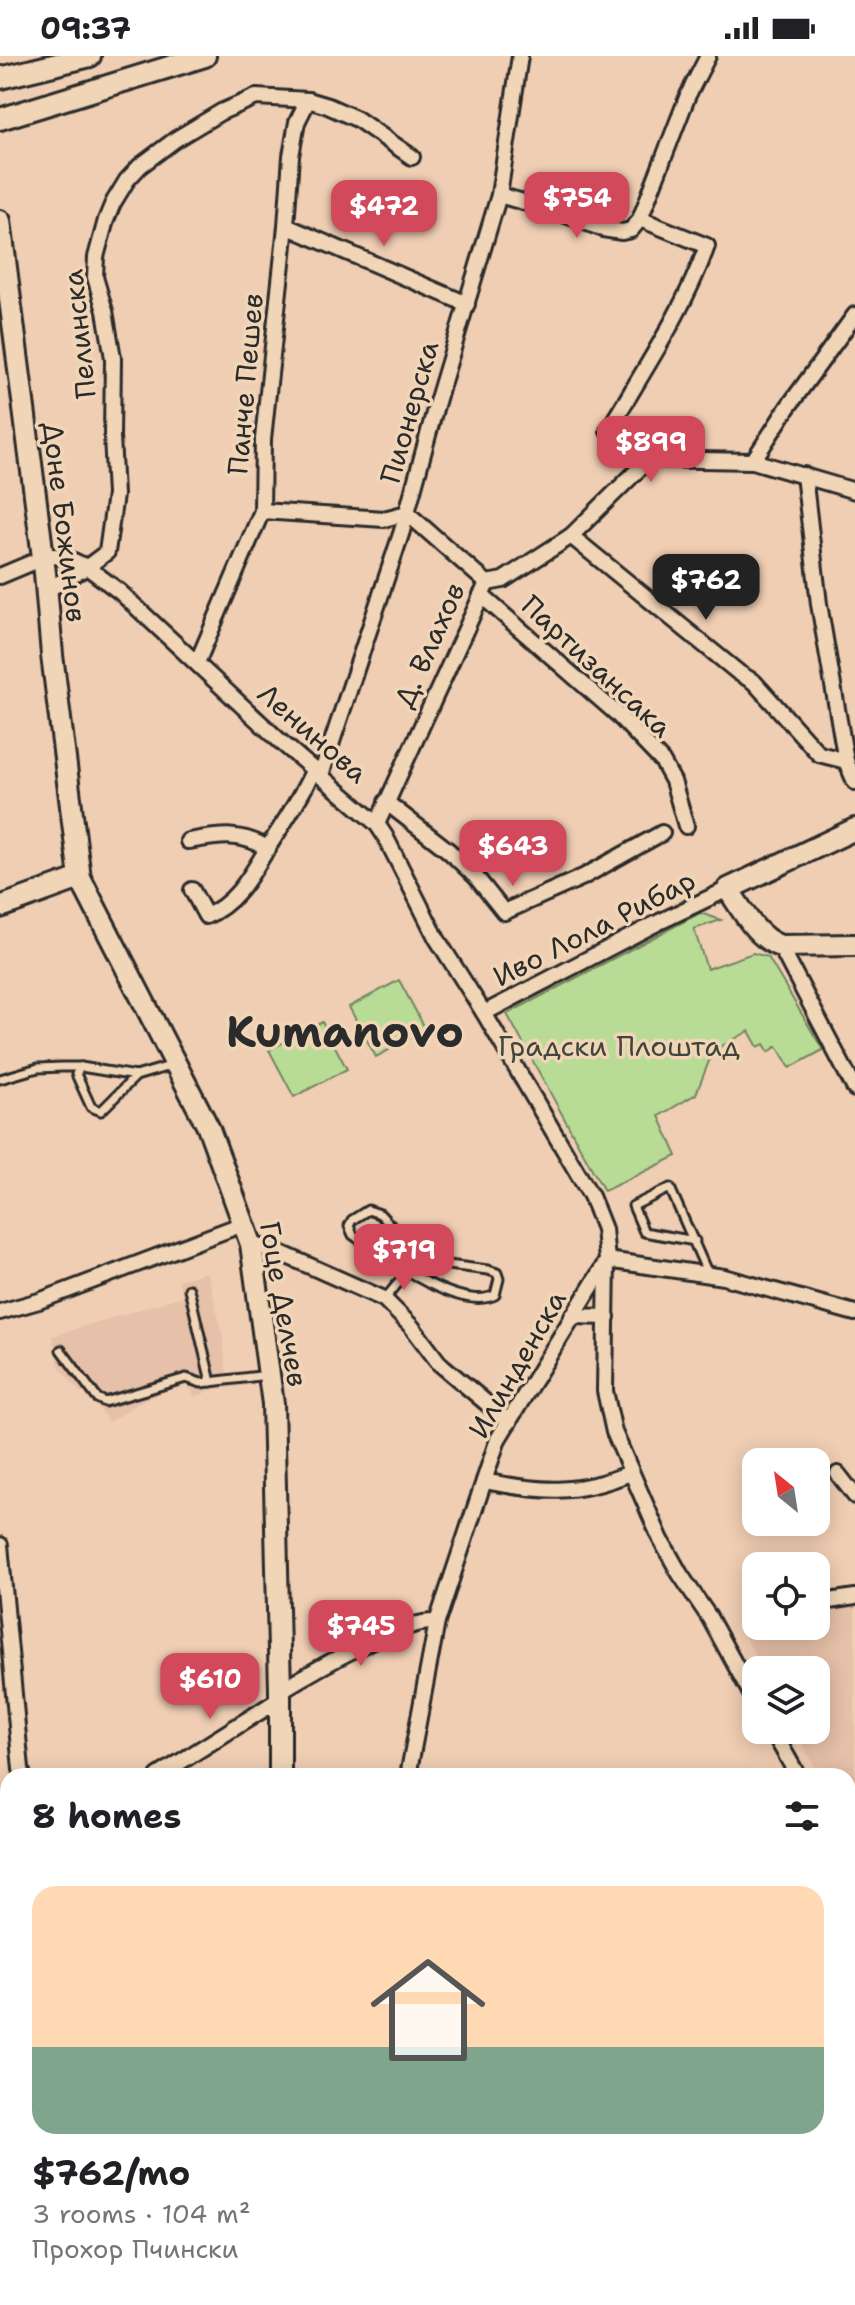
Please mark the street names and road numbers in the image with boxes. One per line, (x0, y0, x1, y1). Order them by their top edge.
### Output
street label: Пелинска (53, 267, 105, 401)
street label: Панче Пешев (218, 292, 272, 476)
street label: Пионерска (371, 336, 447, 488)
street label: Доне Божинов (34, 420, 96, 624)
street label: Д. Влахов (385, 576, 473, 714)
street label: Партизансака (513, 586, 681, 746)
street label: Ленинова (250, 675, 376, 791)
street label: Иво Лола Рибар (486, 861, 702, 995)
street label: Гоце Делчев (251, 1218, 317, 1390)
street label: Илинденска (459, 1283, 575, 1445)

